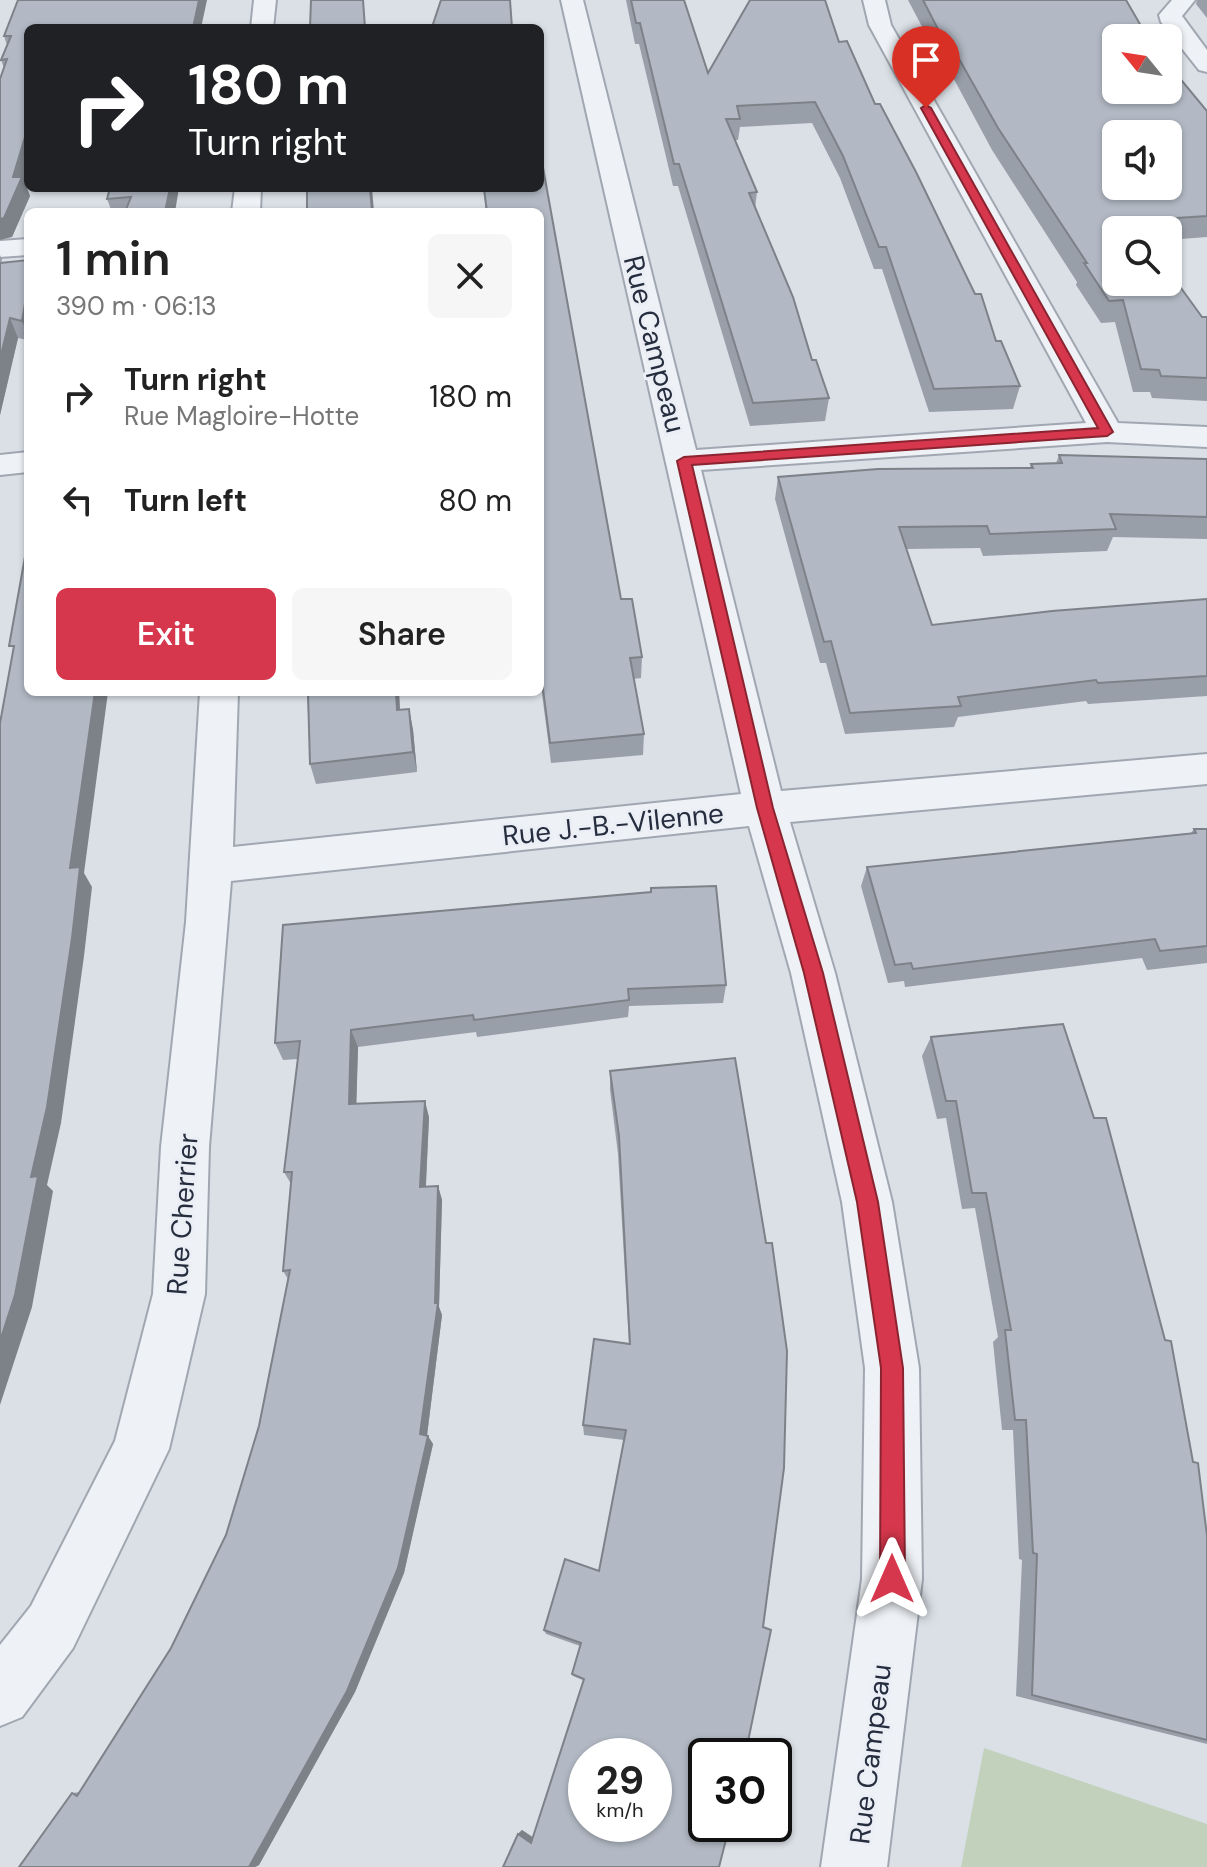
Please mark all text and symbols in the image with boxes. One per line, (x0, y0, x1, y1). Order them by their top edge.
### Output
north arrow (1102, 24, 1182, 104)
map controls (1102, 24, 1182, 296)
pin (892, 26, 960, 108)
icon: arrive (904, 38, 948, 82)
text: 180 m (188, 48, 349, 121)
icon: right (56, 56, 160, 160)
text: Turn right (188, 119, 347, 166)
button: sound (1102, 120, 1182, 200)
button: search (1102, 216, 1182, 296)
text: 1 min (56, 227, 171, 290)
button: close (428, 234, 512, 318)
street label: Rue Campeau (615, 252, 694, 436)
text: 390 m · 06:13 (56, 289, 217, 323)
text: Turn right (124, 360, 267, 399)
icon: right (56, 374, 100, 418)
text: 180 m (429, 377, 512, 416)
text: Rue Magloire-Hotte (124, 399, 359, 433)
icon: left (56, 478, 100, 522)
text: Turn left (124, 481, 247, 520)
text: 80 m (439, 481, 512, 520)
button: Exit (56, 588, 276, 680)
button: Share (292, 588, 512, 680)
street label: Rue J.-B.-Vilenne (501, 794, 726, 855)
street label: Rue Cherrier (158, 1132, 207, 1296)
position arrow (850, 1537, 934, 1621)
street label: Rue Campeau (841, 1662, 900, 1846)
speed limit sign: 30 (688, 1738, 792, 1842)
text: 29 (596, 1754, 644, 1806)
text: km/h (596, 1797, 644, 1823)

